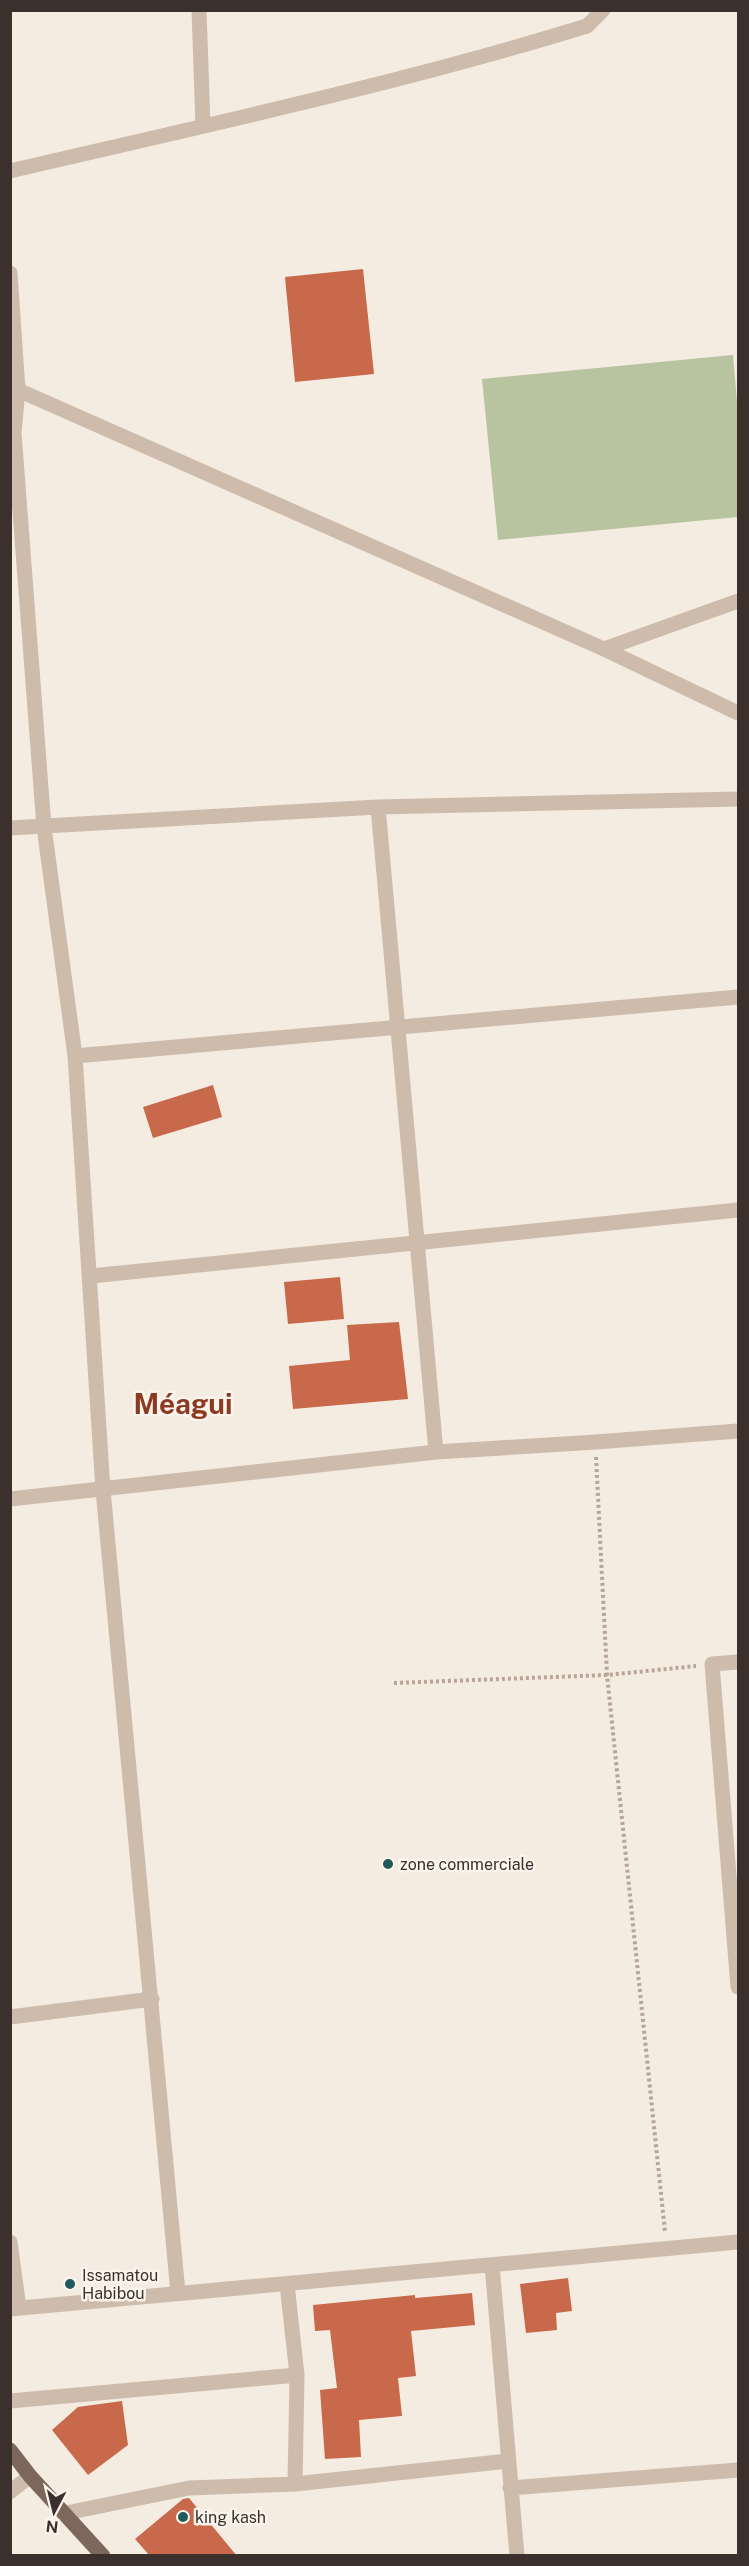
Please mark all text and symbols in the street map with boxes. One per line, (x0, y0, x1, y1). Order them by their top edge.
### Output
district label: Méagui (134, 1387, 232, 1420)
place label: zone commerciale (400, 1855, 534, 1874)
marker: zone commerciale (381, 1857, 395, 1871)
place label: Issamatou Habibou (82, 2266, 158, 2303)
marker: Issamatou Habibou (63, 2277, 77, 2291)
north arrow (24, 2482, 84, 2542)
place label: king kash (195, 2508, 266, 2527)
marker: king kash (176, 2510, 190, 2524)
text: N (45, 2516, 60, 2537)

